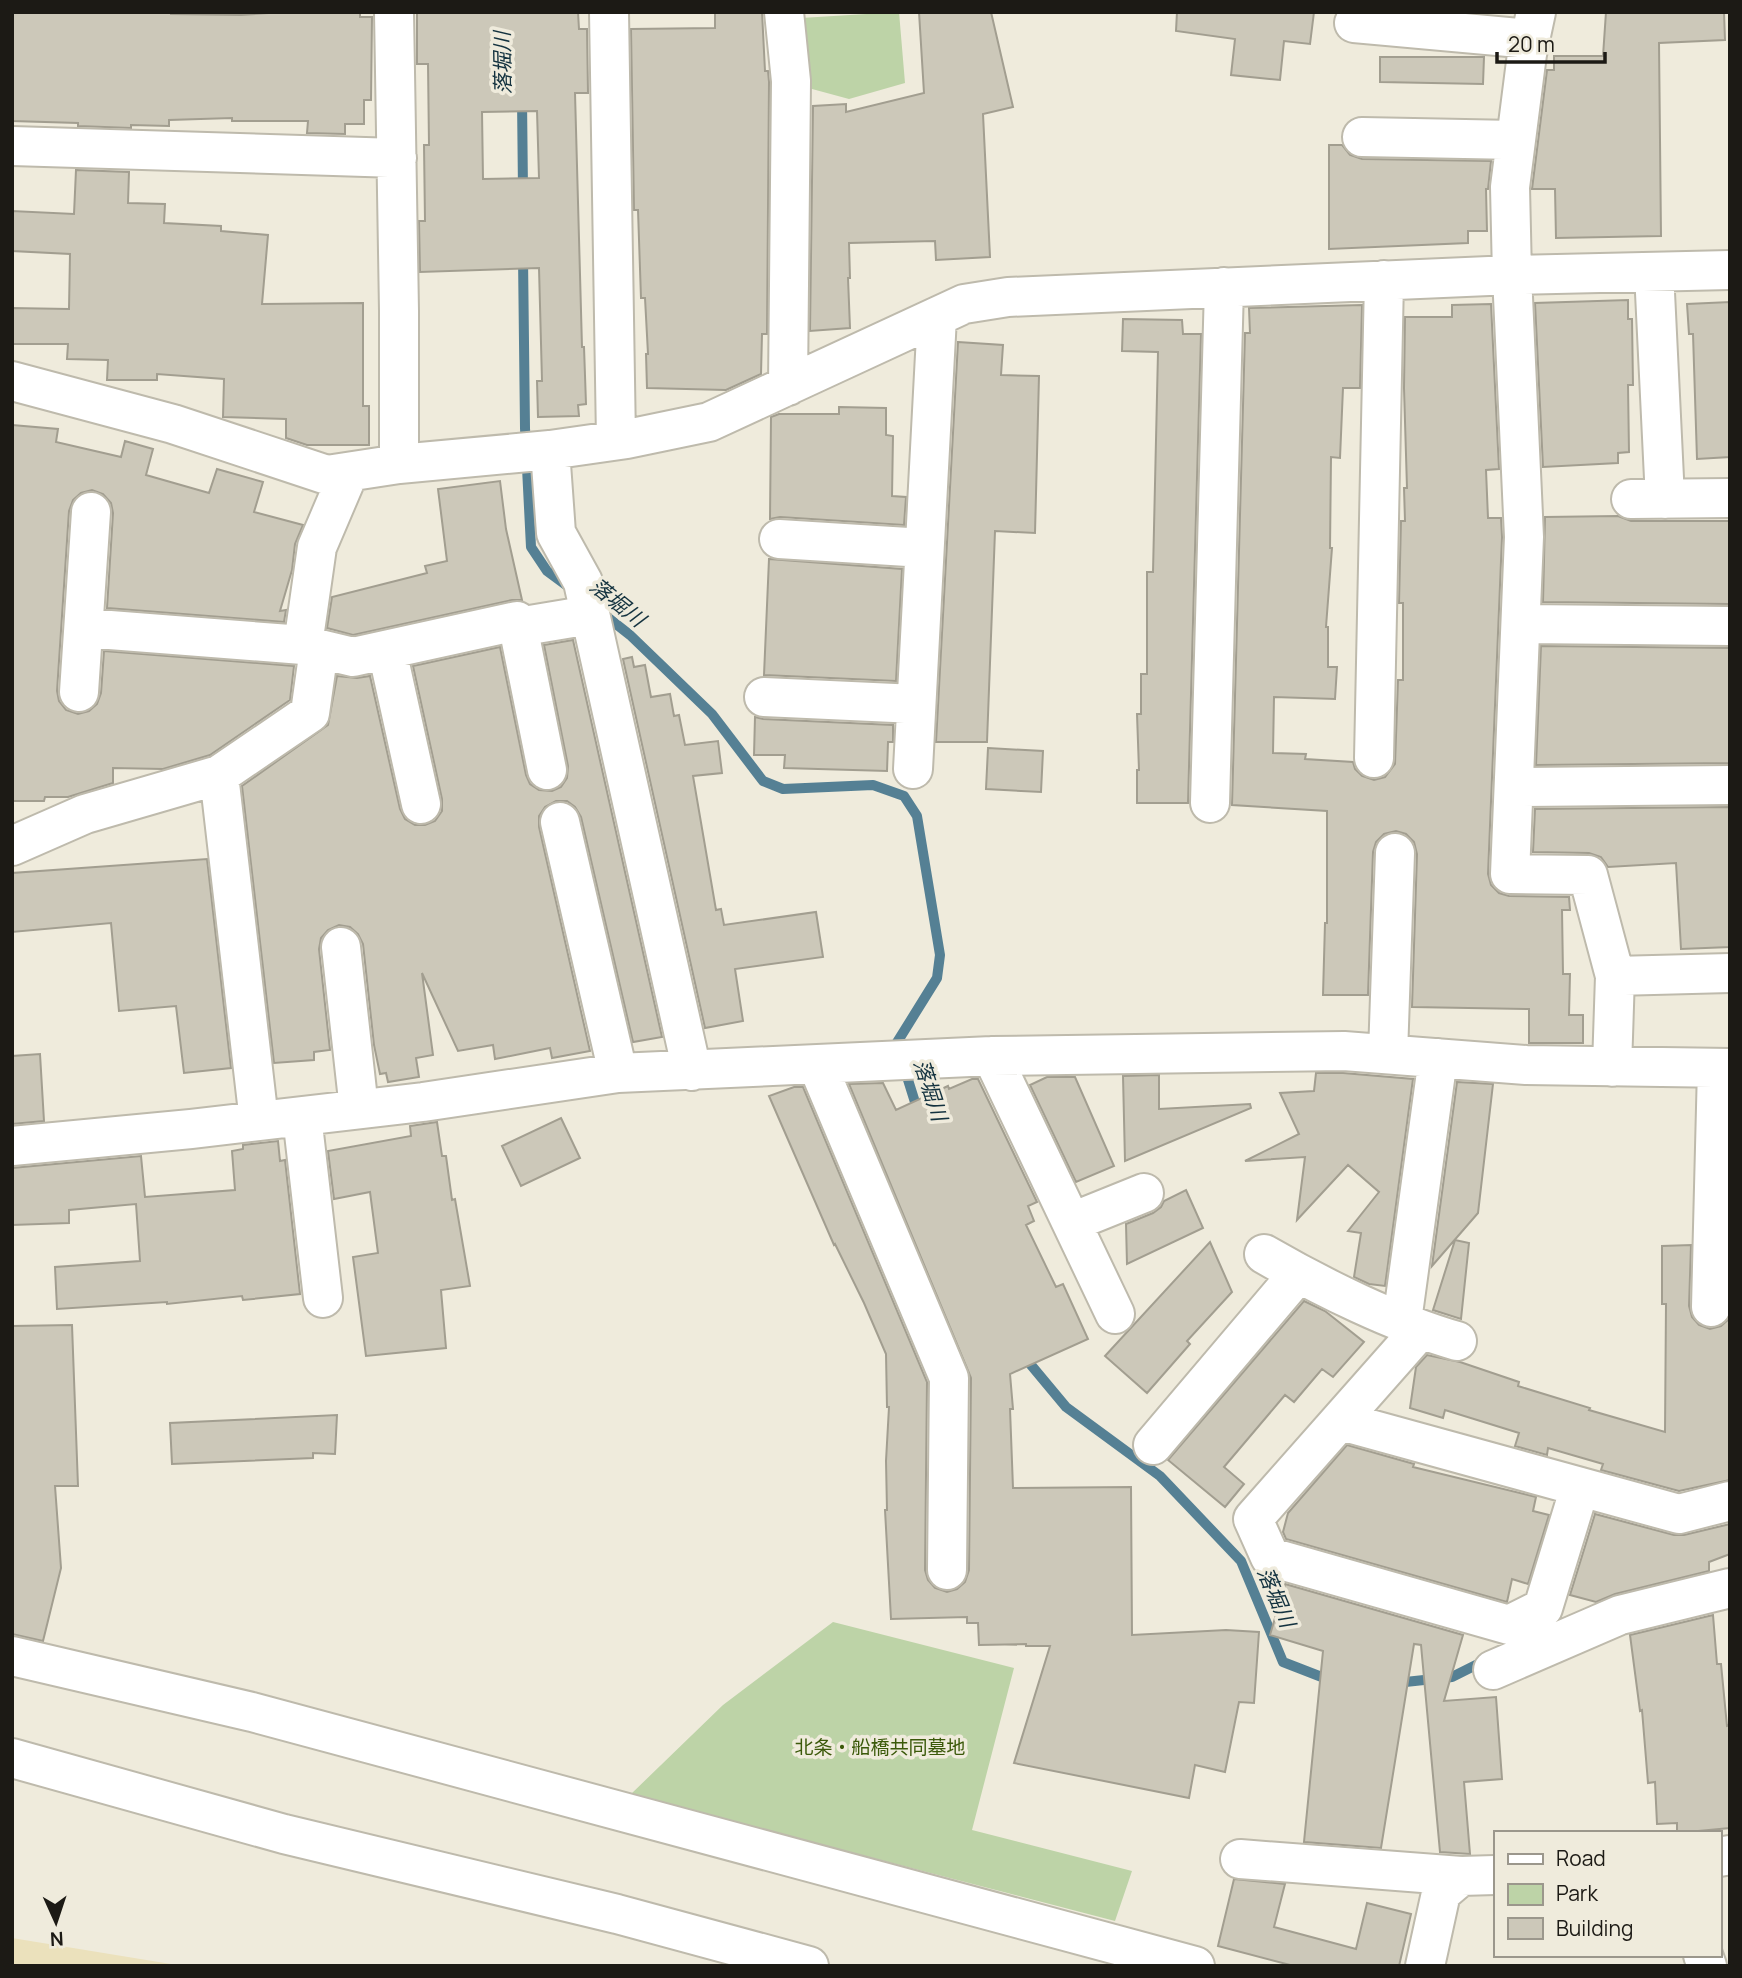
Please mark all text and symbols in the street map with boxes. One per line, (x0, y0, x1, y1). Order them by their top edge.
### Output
scale bar (1497, 21, 1606, 65)
water label: 落堀川 (487, 29, 517, 95)
text: 20 m (1508, 30, 1555, 58)
water label: 落堀川 (585, 571, 653, 634)
water label: 落堀川 (908, 1056, 955, 1126)
water label: 落堀川 (1252, 1563, 1303, 1633)
park label: 北条・船橋共同墓地 (794, 1734, 966, 1760)
legend (1494, 1831, 1721, 1957)
text: Road (1556, 1844, 1606, 1872)
text: Park (1556, 1879, 1598, 1907)
north arrow (21, 1887, 91, 1957)
text: Building (1556, 1914, 1633, 1942)
text: N (49, 1926, 64, 1952)

